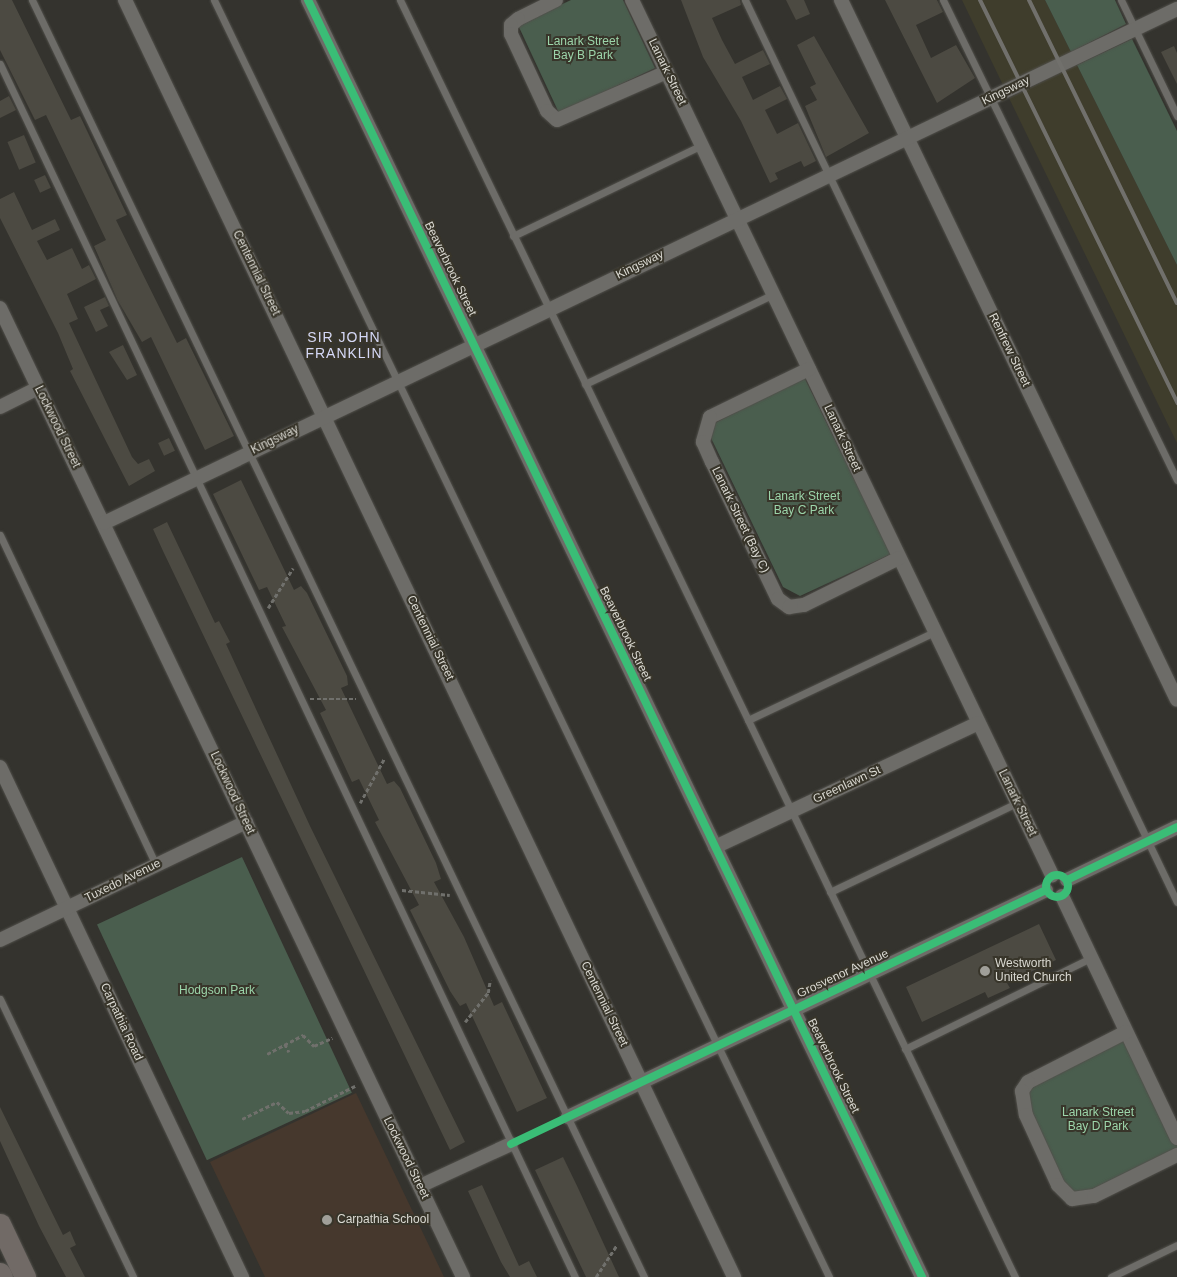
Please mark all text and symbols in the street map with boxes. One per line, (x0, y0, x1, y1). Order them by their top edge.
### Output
park label: Lanark Street Bay B Park (547, 35, 619, 63)
street label: Lanark Street (645, 36, 689, 108)
street label: Kingsway (980, 73, 1032, 109)
street label: Beaverbrook Street (421, 219, 479, 319)
street label: Centennial Street (229, 228, 283, 318)
street label: Kingsway (614, 247, 666, 283)
street label: Renfrew Street (985, 311, 1033, 389)
district label: SIR JOHN FRANKLIN (304, 329, 384, 362)
street label: Lockwood Street (31, 384, 83, 470)
street label: Lanark Street (820, 402, 864, 474)
street label: Kingsway (249, 422, 301, 458)
street label: Lanark Street (Bay C) (708, 465, 772, 575)
park label: Lanark Street Bay C Park (768, 490, 840, 518)
street label: Beaverbrook Street (596, 584, 654, 684)
street label: Centennial Street (403, 593, 457, 683)
street label: Lockwood Street (207, 749, 257, 837)
street label: Greenlawn St (811, 763, 883, 807)
street label: Lanark Street (995, 767, 1039, 839)
street label: Tuxedo Avenue (82, 856, 164, 906)
street label: Grosvenor Avenue (795, 946, 891, 1002)
place label: Westworth United Church (995, 957, 1072, 985)
street label: Centennial Street (577, 959, 631, 1049)
marker: Westworth United Church (979, 965, 991, 977)
street label: Carpathia Road (97, 981, 145, 1063)
park label: Hodgson Park (179, 984, 255, 998)
street label: Beaverbrook Street (804, 1016, 862, 1116)
park label: Lanark Street Bay D Park (1062, 1106, 1134, 1134)
street label: Lockwood Street (380, 1115, 432, 1201)
place label: Carpathia School (337, 1213, 429, 1227)
marker: Carpathia School (321, 1214, 333, 1226)

